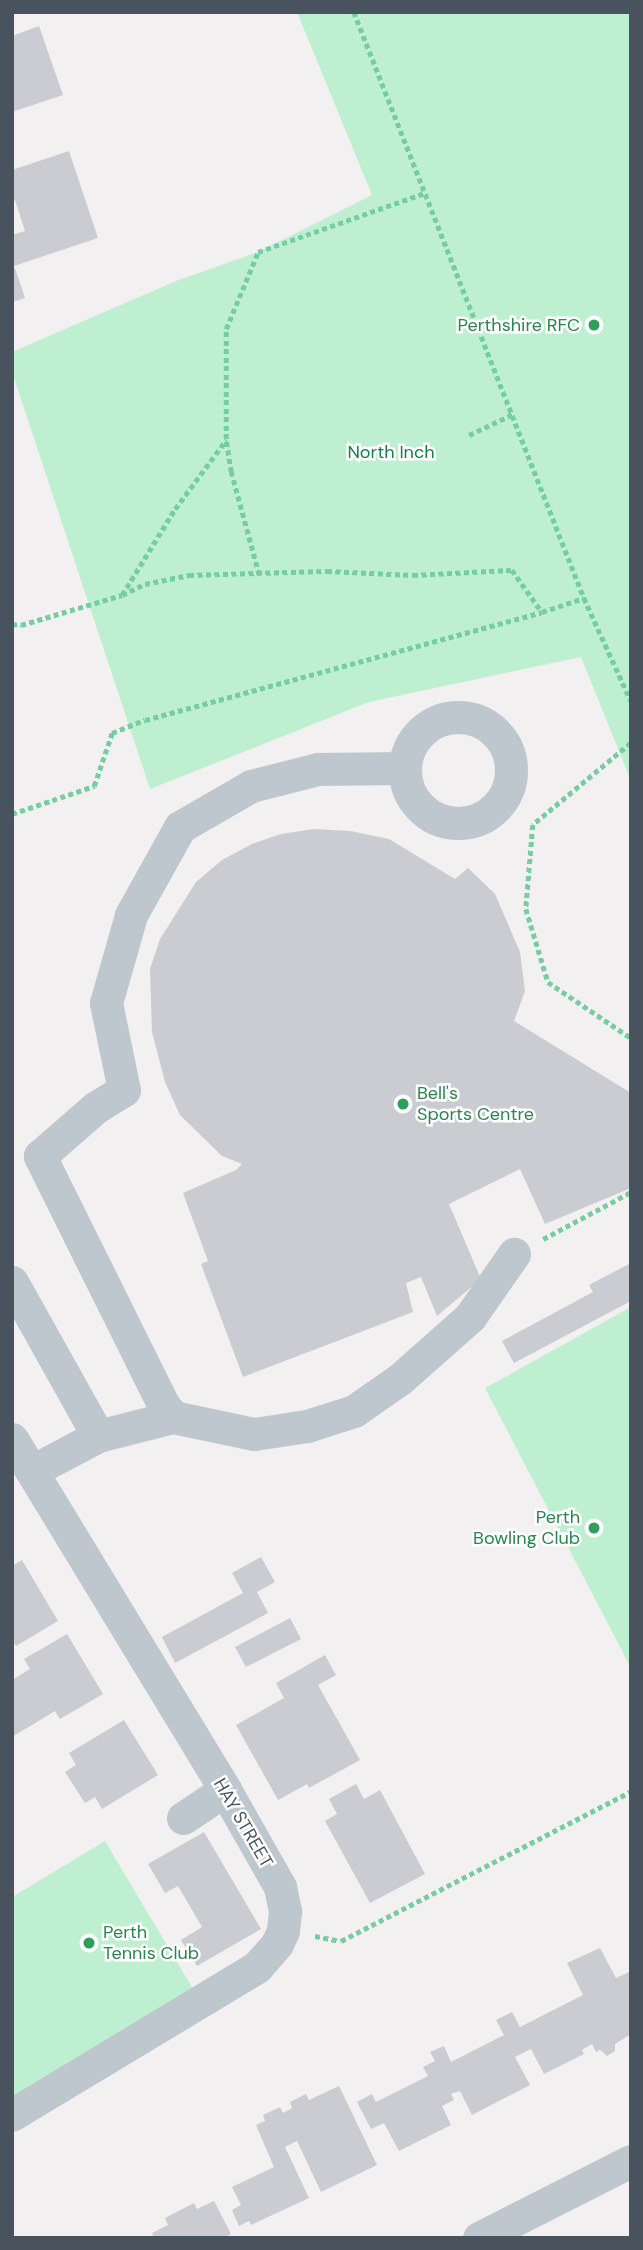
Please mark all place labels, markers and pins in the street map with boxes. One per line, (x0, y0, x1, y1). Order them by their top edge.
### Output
place label: Perthshire RFC (458, 314, 580, 336)
marker: Perthshire RFC (586, 317, 602, 333)
place label: Bell's Sports Centre (417, 1083, 534, 1126)
marker: Bell's Sports Centre (395, 1096, 411, 1112)
place label: Perth Bowling Club (473, 1507, 580, 1550)
marker: Perth Bowling Club (586, 1520, 602, 1536)
place label: Perth Tennis Club (103, 1922, 199, 1965)
marker: Perth Tennis Club (81, 1935, 97, 1951)

